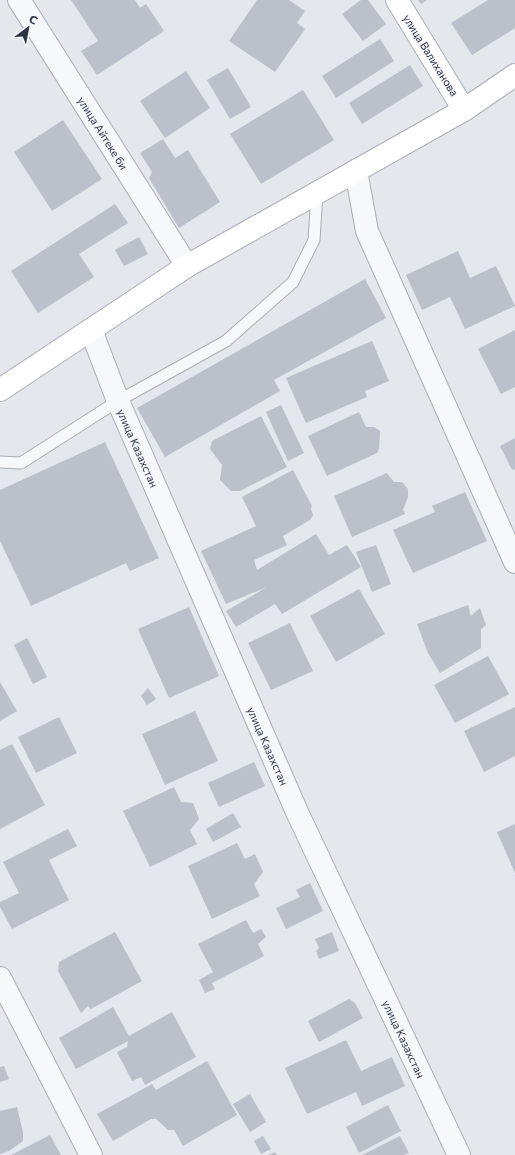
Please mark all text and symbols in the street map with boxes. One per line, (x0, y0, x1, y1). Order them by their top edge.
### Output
north arrow (8, 8, 48, 48)
text: С (27, 12, 41, 27)
street label: улица Валиханова (401, 12, 461, 98)
street label: улица Айтеке би (75, 94, 131, 172)
street label: улица Казахстан (115, 407, 161, 489)
street label: улица Казахстан (245, 705, 291, 787)
street label: улица Казахстан (380, 998, 428, 1080)

